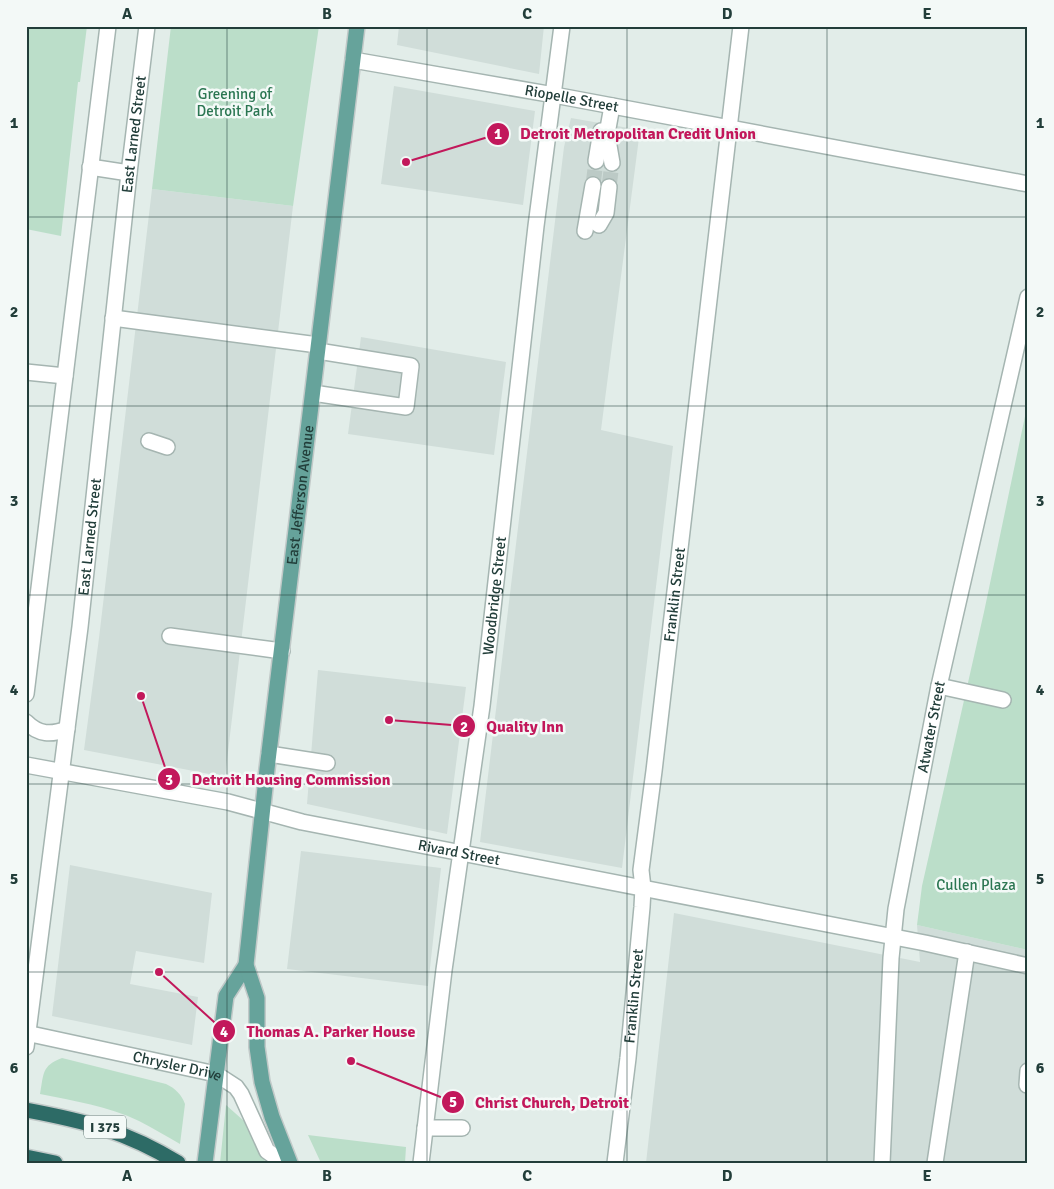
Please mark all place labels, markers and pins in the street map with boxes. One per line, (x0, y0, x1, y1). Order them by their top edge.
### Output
callout: Detroit Metropolitan Credit Union (485, 118, 766, 149)
callout: Quality Inn (452, 711, 574, 742)
callout: Detroit Housing Commission (157, 764, 401, 795)
callout: Thomas A. Parker House (212, 1016, 426, 1047)
callout: Christ Church, Detroit (440, 1087, 639, 1118)

